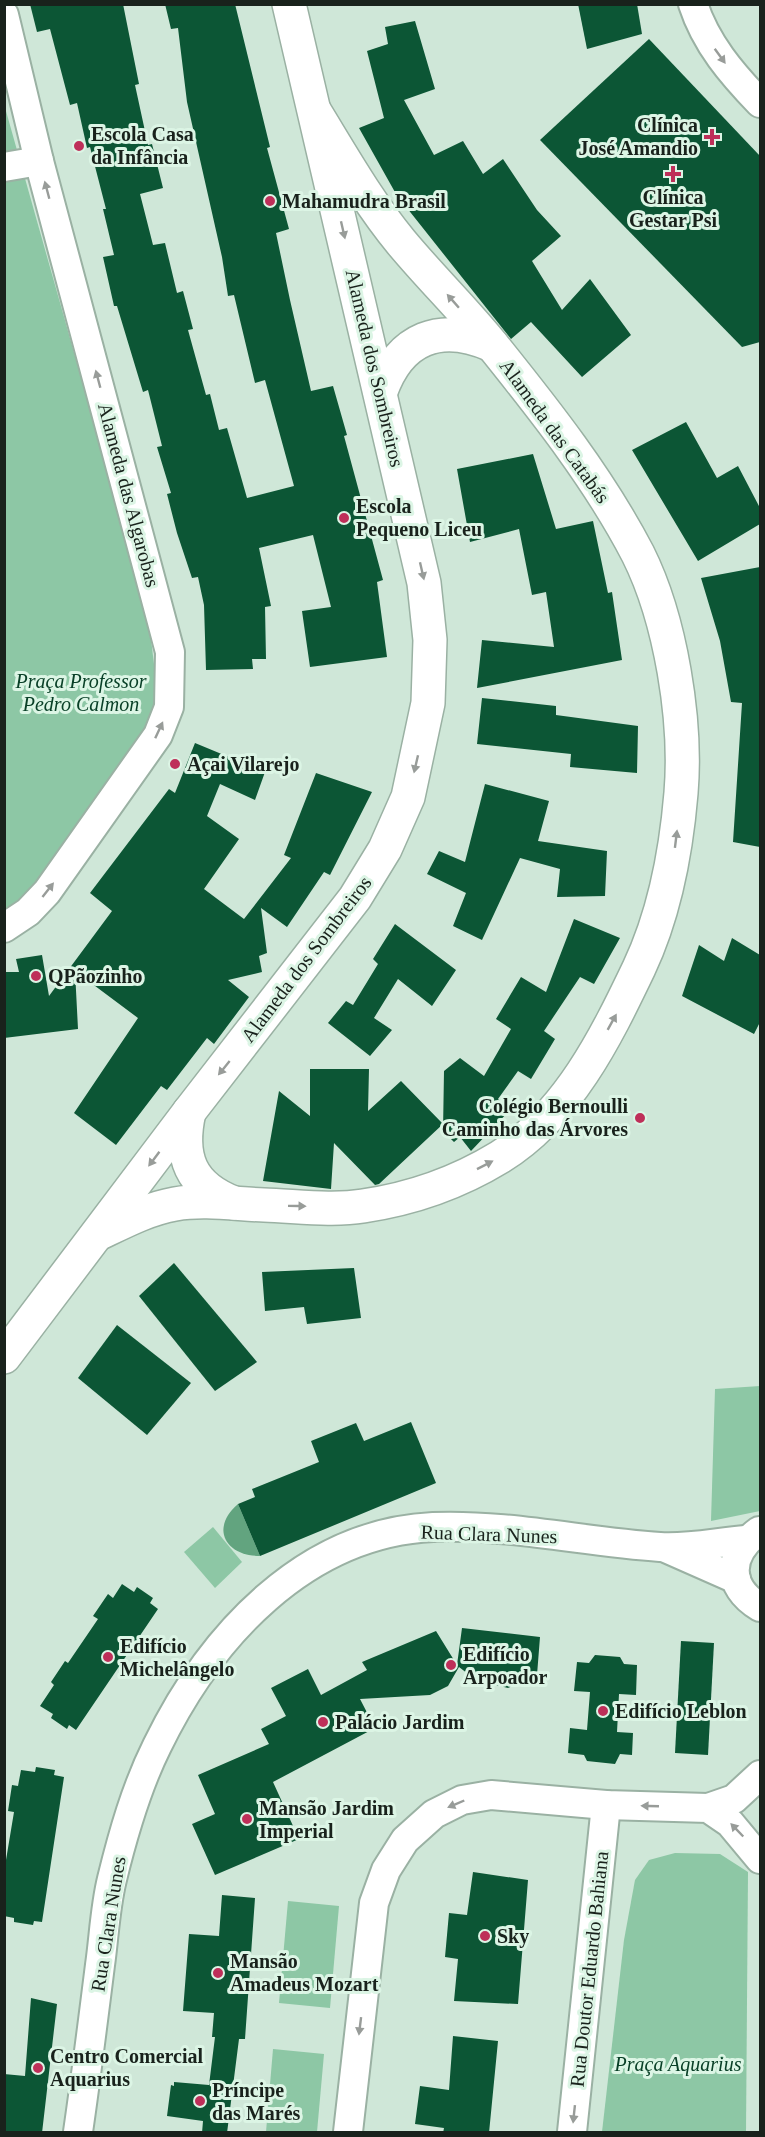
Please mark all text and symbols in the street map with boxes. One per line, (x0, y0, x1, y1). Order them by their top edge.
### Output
one-way arrow (713, 48, 725, 63)
place label: Clínica José Amandio (579, 114, 698, 159)
place label: Escola Casa da Infância (91, 123, 194, 168)
marker: Clínica José Amandio (703, 128, 721, 146)
marker: Escola Casa da Infância (72, 139, 86, 153)
marker: Clínica Gestar Psi (664, 165, 682, 183)
one-way arrow (42, 181, 52, 199)
place label: Clínica Gestar Psi (629, 186, 717, 231)
place label: Mahamudra Brasil (282, 190, 446, 212)
marker: Mahamudra Brasil (263, 194, 277, 208)
one-way arrow (338, 221, 348, 240)
street label: Alameda dos Sombreiros (342, 267, 409, 469)
one-way arrow (447, 294, 460, 309)
street label: Alameda das Catabás (496, 355, 615, 507)
one-way arrow (92, 369, 102, 388)
street label: Alameda das Algarobas (93, 400, 164, 590)
place label: Escola Pequeno Liceu (356, 495, 482, 541)
marker: Escola Pequeno Liceu (337, 511, 351, 525)
one-way arrow (417, 562, 427, 580)
park label: Praça Professor Pedro Calmon (15, 670, 147, 715)
one-way arrow (154, 721, 164, 739)
place label: Açai Vilarejo (187, 753, 299, 776)
one-way arrow (410, 755, 420, 774)
marker: Açai Vilarejo (168, 757, 182, 771)
one-way arrow (671, 829, 680, 848)
street label: Alameda dos Sombreiros (236, 871, 376, 1046)
one-way arrow (41, 882, 53, 897)
place label: QPãozinho (48, 965, 142, 987)
marker: QPãozinho (29, 969, 43, 983)
one-way arrow (607, 1013, 617, 1030)
one-way arrow (218, 1061, 230, 1076)
place label: Colégio Bernoulli Caminho das Árvores (442, 1095, 628, 1140)
marker: Colégio Bernoulli Caminho das Árvores (633, 1111, 647, 1125)
one-way arrow (148, 1150, 160, 1166)
one-way arrow (476, 1160, 493, 1169)
one-way arrow (288, 1201, 307, 1211)
street label: Rua Clara Nunes (420, 1521, 558, 1547)
place label: Edifício Michelângelo (120, 1635, 234, 1681)
place label: Edifício Arpoador (463, 1643, 548, 1689)
marker: Edifício Michelângelo (101, 1650, 115, 1664)
marker: Edifício Arpoador (444, 1658, 458, 1672)
place label: Edifício Leblon (615, 1700, 747, 1722)
marker: Edifício Leblon (596, 1704, 610, 1718)
place label: Palácio Jardim (335, 1711, 465, 1733)
marker: Palácio Jardim (316, 1715, 330, 1729)
place label: Mansão Jardim Imperial (259, 1797, 394, 1843)
one-way arrow (447, 1799, 465, 1809)
one-way arrow (640, 1802, 659, 1811)
marker: Mansão Jardim Imperial (240, 1812, 254, 1826)
one-way arrow (731, 1824, 745, 1838)
street label: Rua Doutor Eduardo Bahiana (566, 1850, 612, 2088)
street label: Rua Clara Nunes (86, 1855, 130, 1993)
place label: Sky (497, 1925, 529, 1948)
marker: Sky (478, 1929, 492, 1943)
place label: Mansão Amadeus Mozart (230, 1950, 379, 1995)
marker: Mansão Amadeus Mozart (211, 1966, 225, 1980)
one-way arrow (355, 2017, 365, 2036)
place label: Centro Comercial Aquarius (50, 2045, 204, 2091)
park label: Praça Aquarius (614, 2053, 742, 2076)
marker: Centro Comercial Aquarius (31, 2061, 45, 2075)
place label: Príncipe das Marés (212, 2079, 301, 2124)
marker: Príncipe das Marés (193, 2094, 207, 2108)
one-way arrow (569, 2104, 579, 2123)

